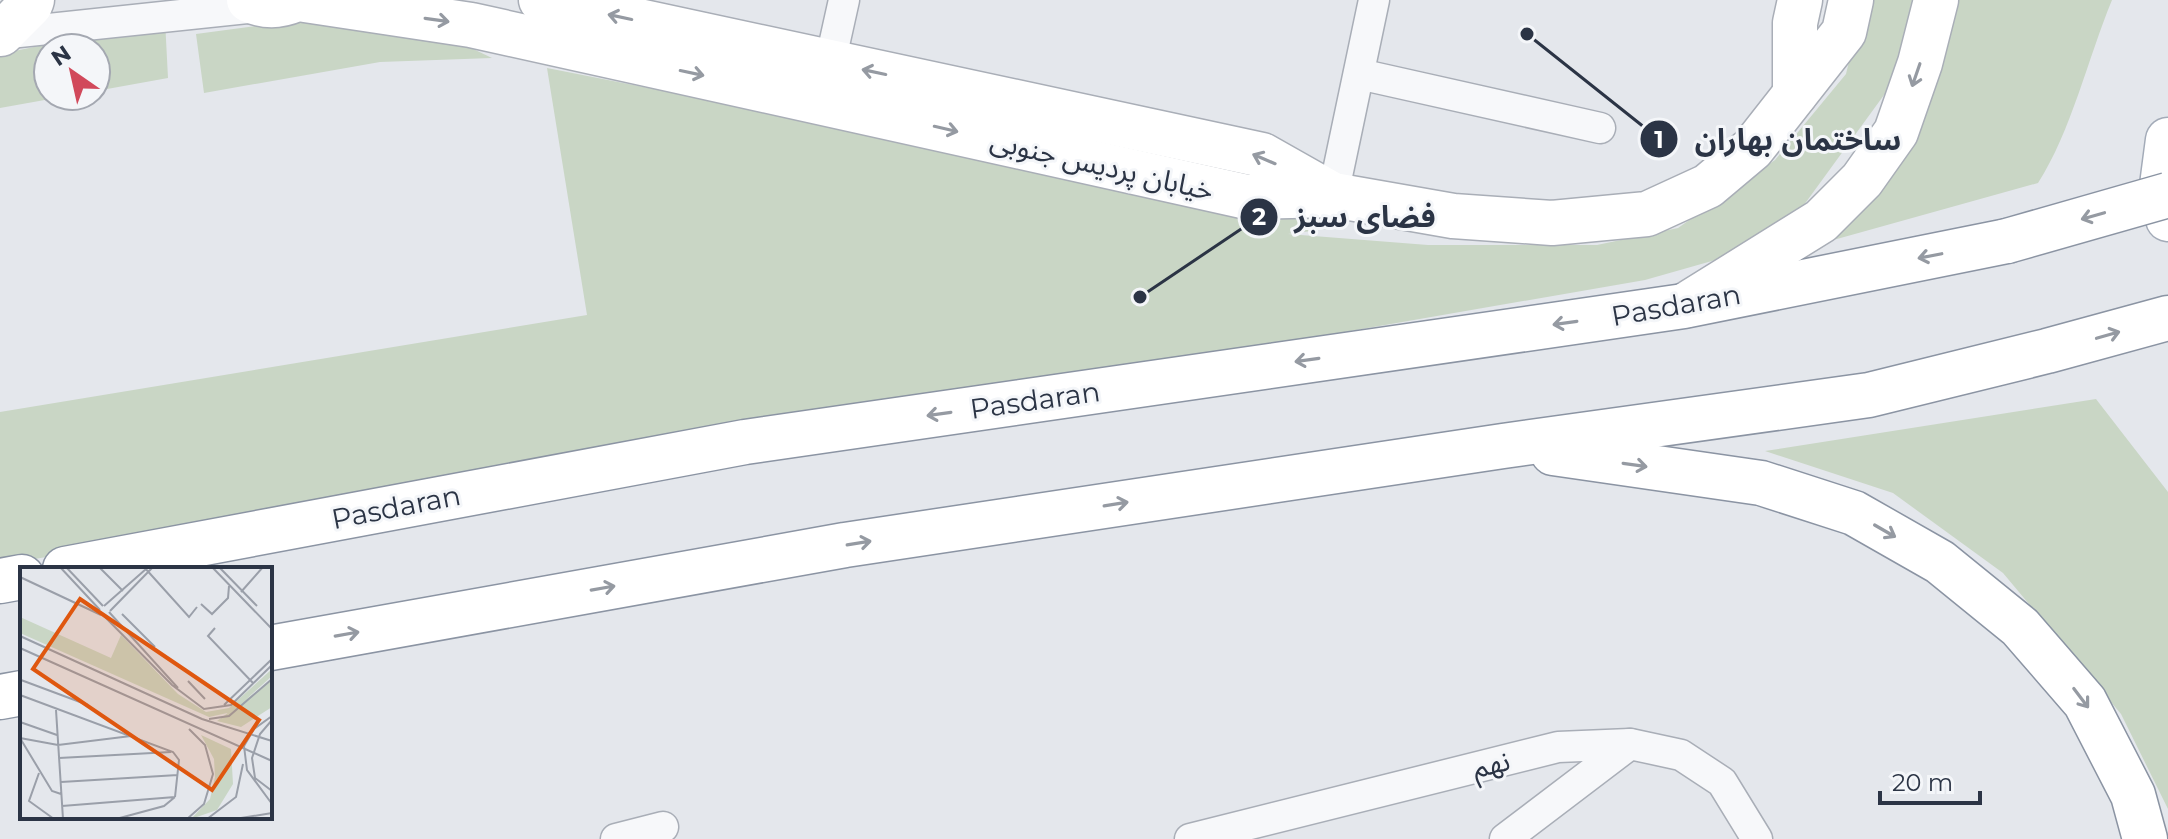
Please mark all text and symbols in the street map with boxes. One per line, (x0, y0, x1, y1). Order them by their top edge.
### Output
one-way arrow (608, 9, 633, 24)
one-way arrow (424, 13, 450, 28)
north arrow (32, 32, 112, 112)
text: N (46, 40, 76, 72)
one-way arrow (1907, 62, 1922, 87)
one-way arrow (862, 64, 888, 79)
one-way arrow (679, 66, 704, 81)
callout: ساختمان بهاران (1639, 112, 1917, 166)
text: ساختمان بهاران (1695, 121, 1901, 158)
one-way arrow (932, 122, 958, 137)
street label: خیابان پردیس جنوبی (987, 123, 1217, 208)
text: 1 (1654, 125, 1664, 154)
one-way arrow (1253, 150, 1277, 165)
callout: فضای سبز (1239, 190, 1452, 244)
text: فضای سبز (1292, 198, 1436, 235)
text: 2 (1252, 202, 1266, 231)
one-way arrow (2080, 210, 2106, 225)
one-way arrow (1918, 249, 1944, 264)
street label: Pasdaran (1609, 277, 1743, 333)
one-way arrow (1552, 316, 1578, 331)
one-way arrow (2094, 326, 2120, 341)
one-way arrow (1295, 353, 1320, 368)
street label: Pasdaran (968, 374, 1102, 426)
one-way arrow (927, 407, 952, 422)
one-way arrow (1622, 458, 1648, 473)
street label: Pasdaran (328, 478, 464, 536)
one-way arrow (1103, 496, 1128, 511)
one-way arrow (1873, 523, 1896, 539)
one-way arrow (845, 535, 871, 550)
inset map (20, 567, 272, 819)
one-way arrow (589, 580, 615, 595)
one-way arrow (334, 626, 359, 641)
one-way arrow (2072, 687, 2089, 708)
street label: نهم (1469, 743, 1515, 790)
scale bar (1880, 755, 1980, 805)
text: 20 m (1892, 768, 1953, 797)

